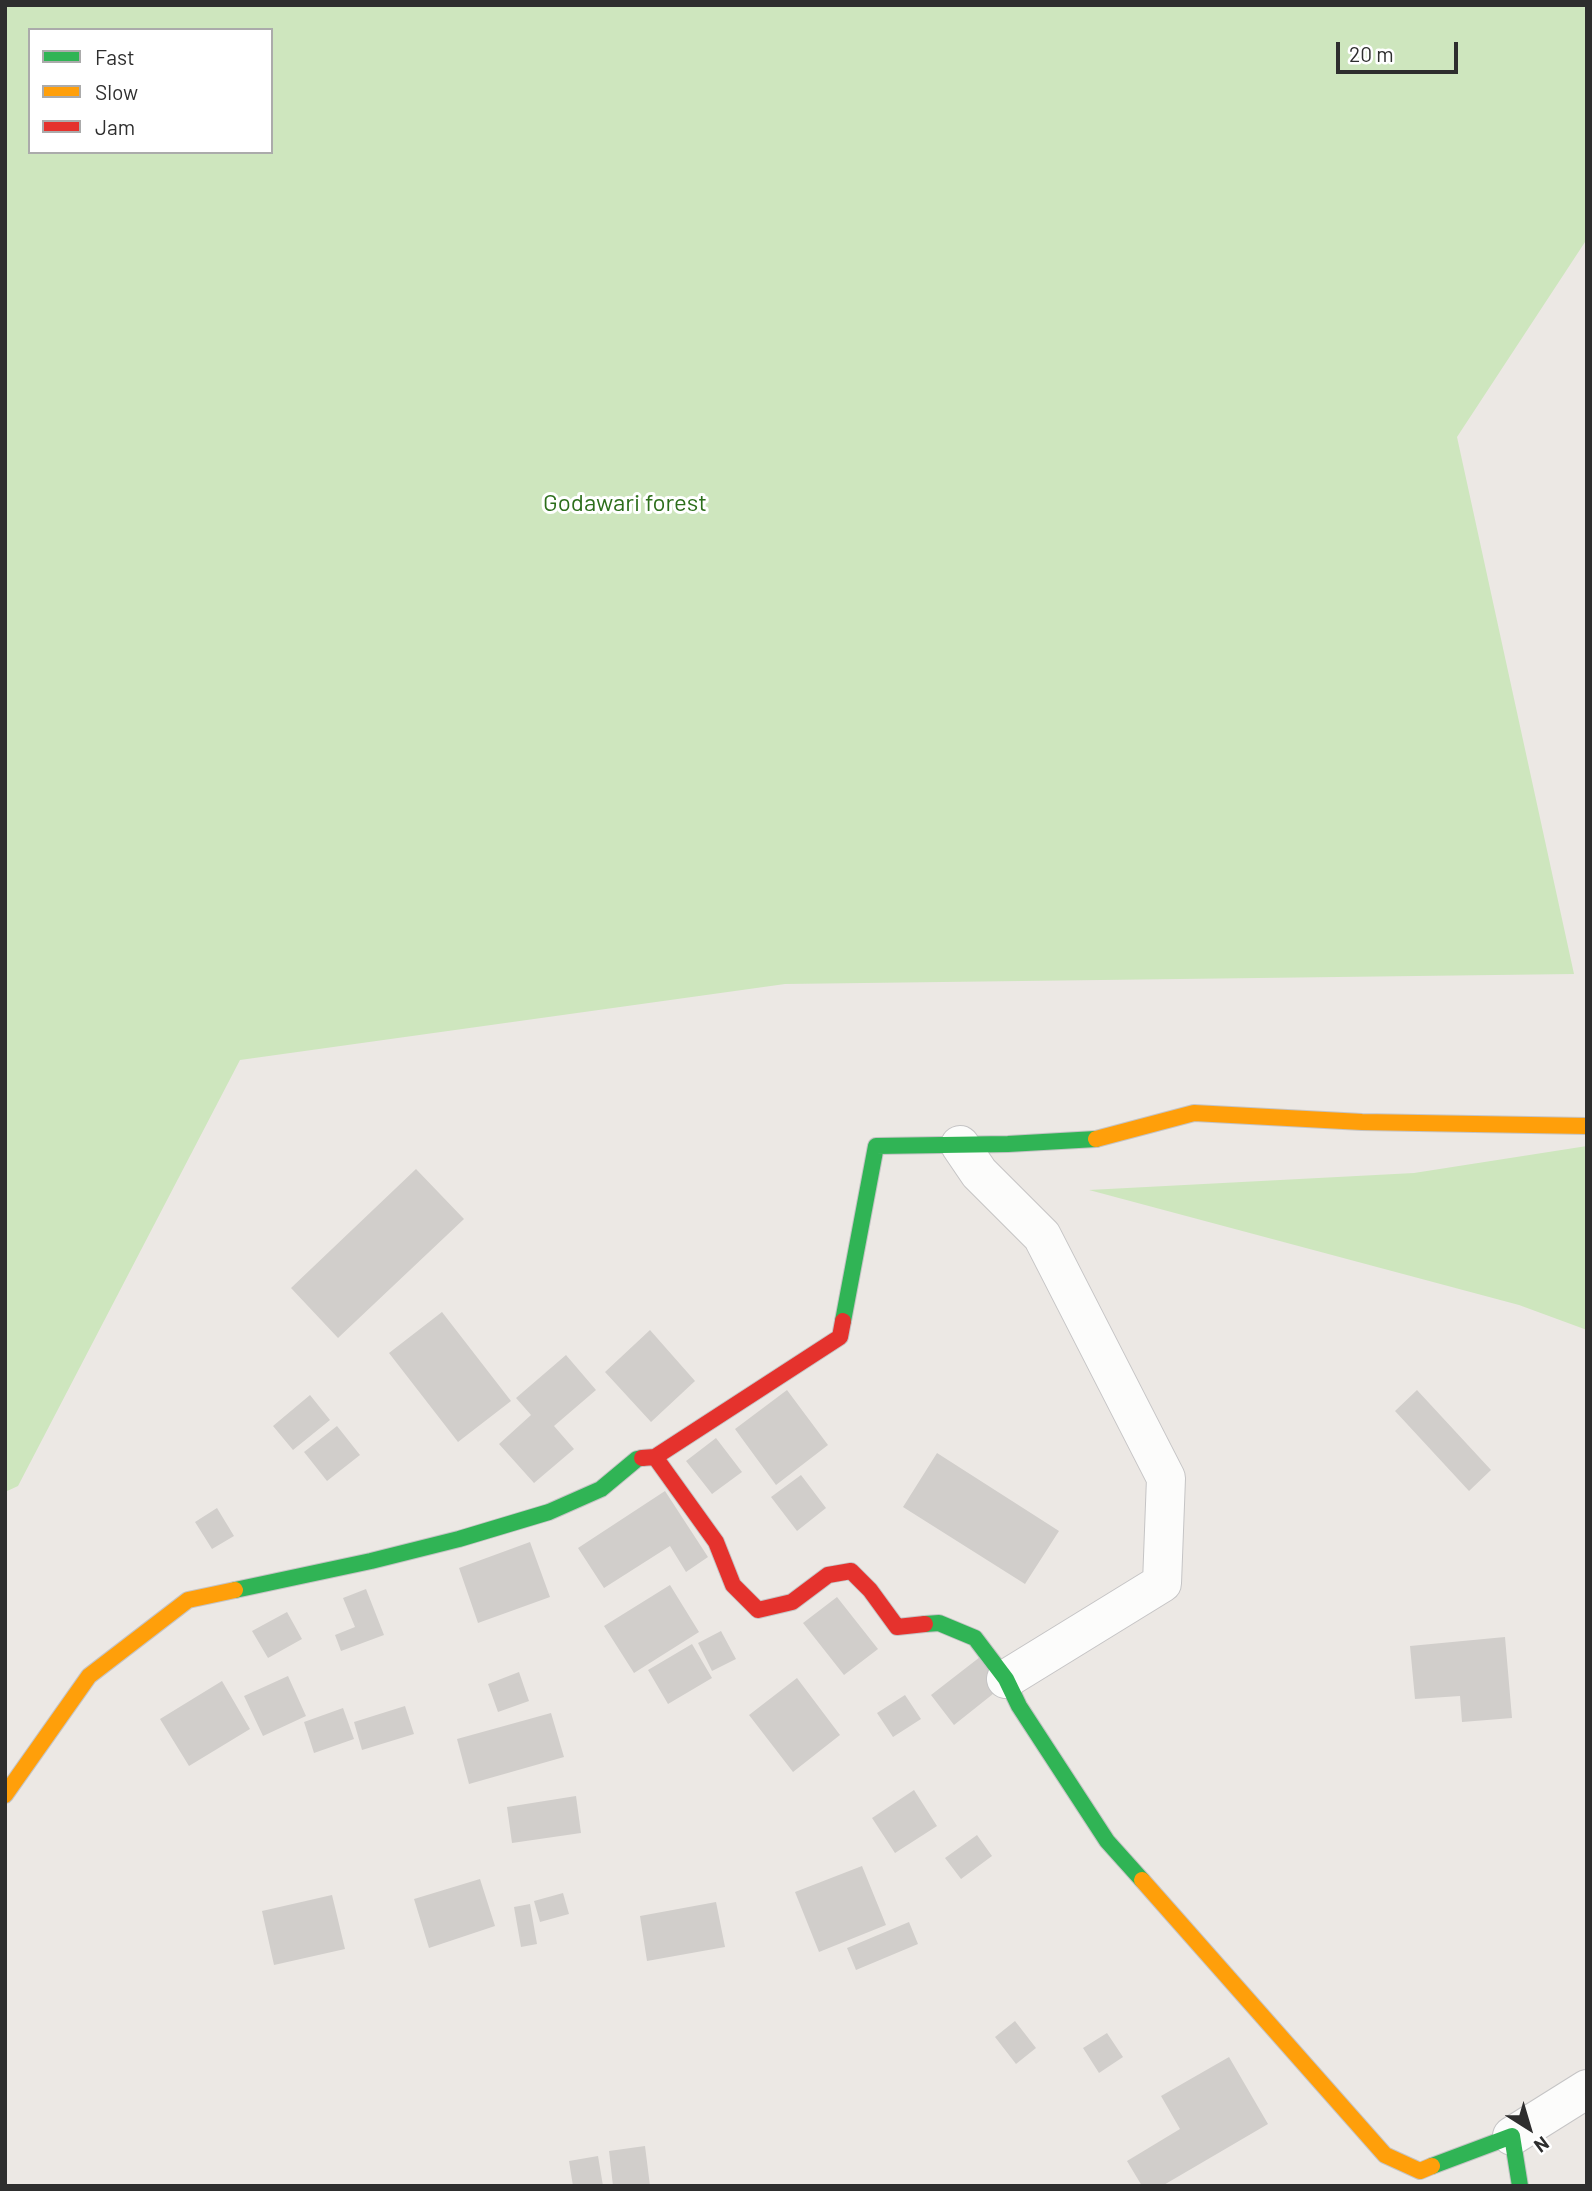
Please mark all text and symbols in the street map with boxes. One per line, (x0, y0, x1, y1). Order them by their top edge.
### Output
legend (28, 28, 273, 154)
scale bar (1340, 28, 1462, 72)
text: 20 m (1349, 41, 1394, 66)
text: Fast (95, 44, 135, 69)
text: Slow (95, 79, 138, 104)
text: Jam (95, 114, 135, 139)
park label: Godawari forest (543, 489, 707, 517)
north arrow (1494, 2093, 1564, 2163)
text: N (1530, 2132, 1554, 2158)

